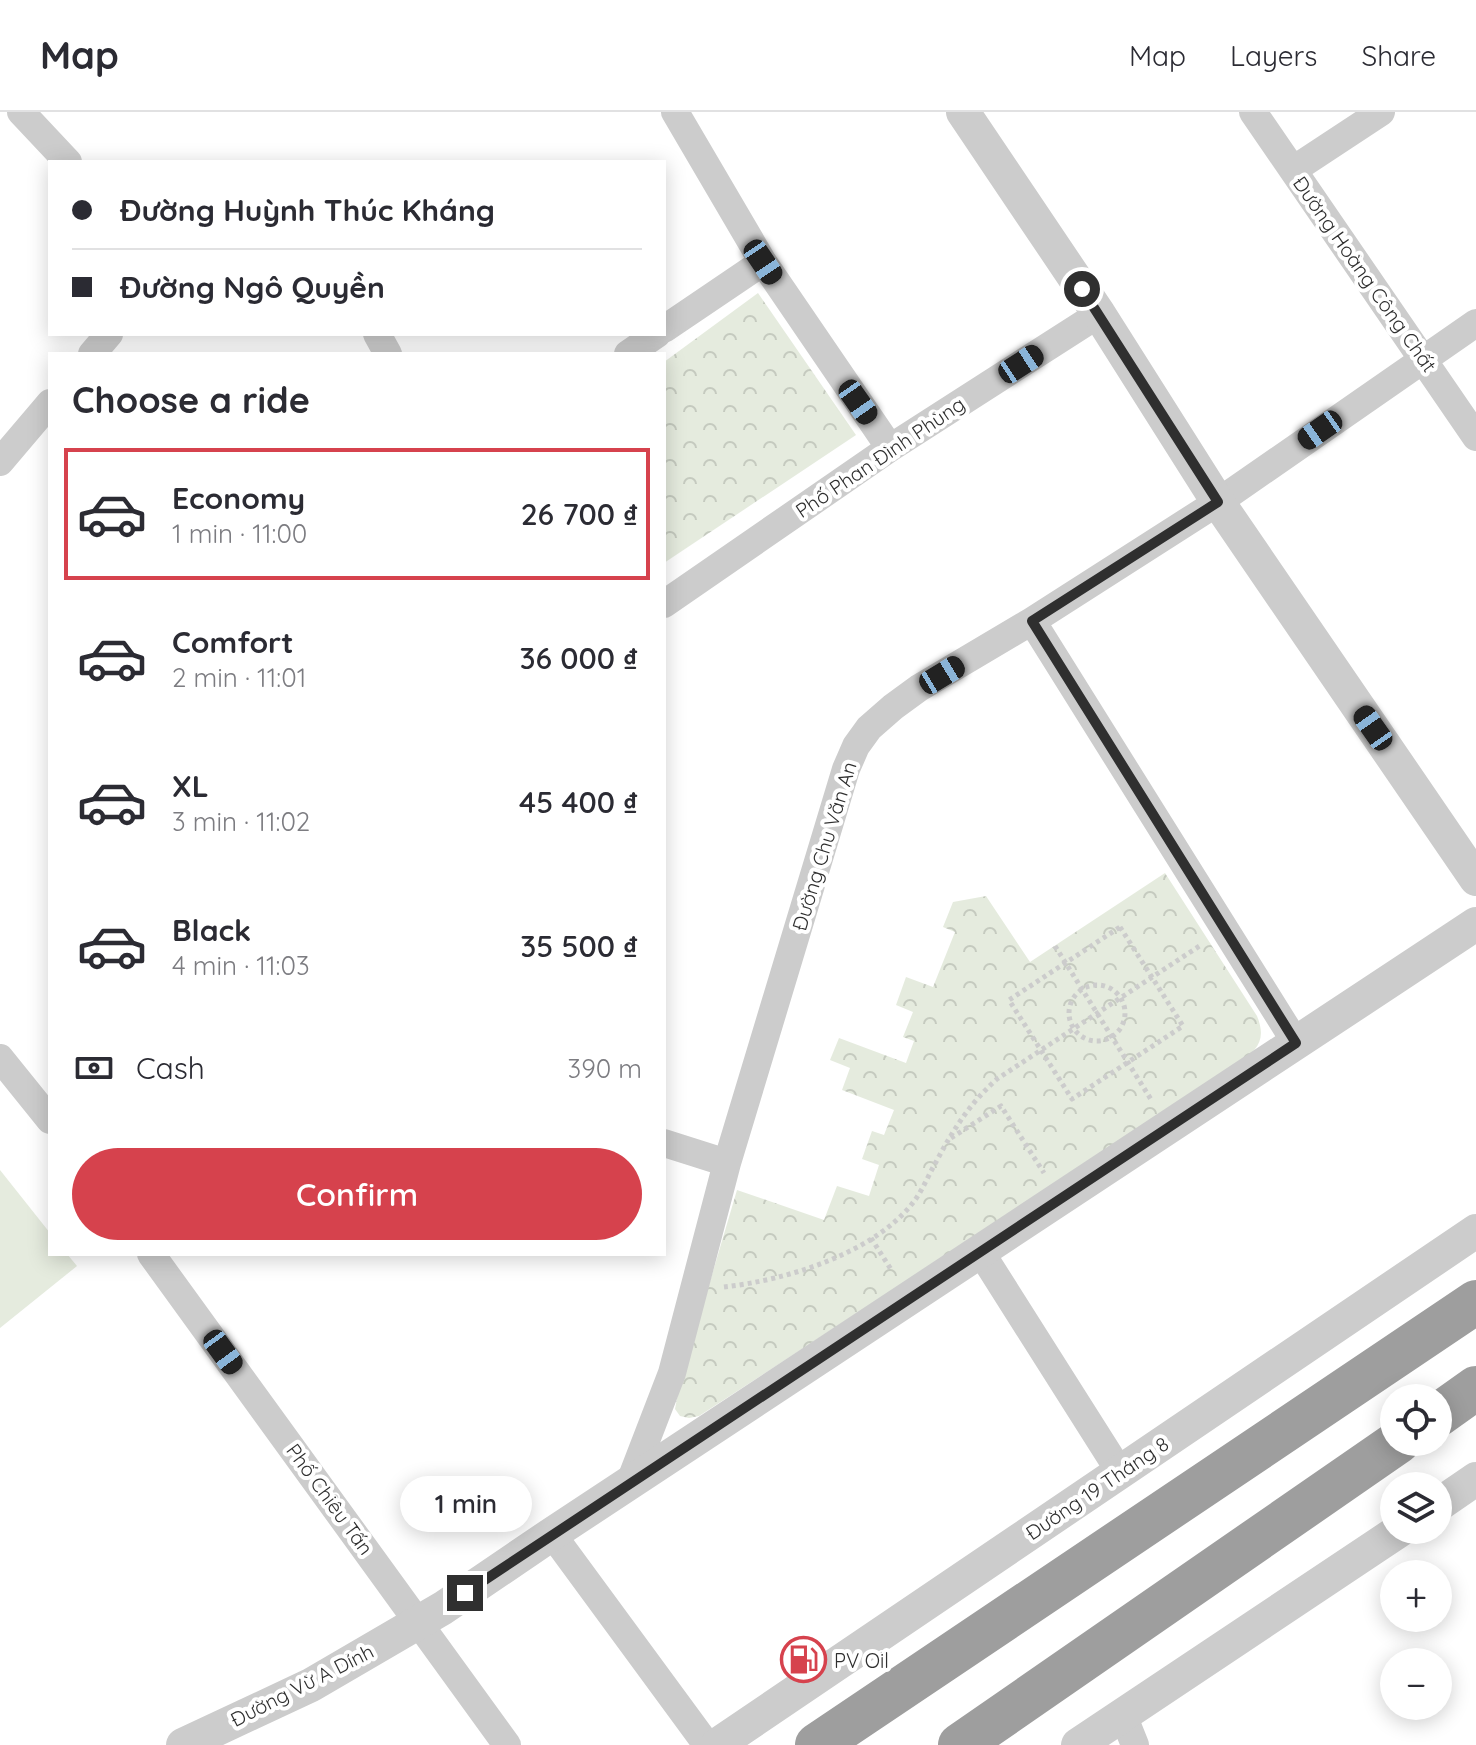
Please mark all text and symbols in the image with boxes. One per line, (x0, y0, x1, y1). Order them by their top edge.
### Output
text: Map (40, 31, 119, 79)
text: Map (1129, 38, 1186, 73)
text: Layers (1230, 38, 1317, 73)
text: Share (1361, 38, 1436, 73)
street label: Đường Hoàng Công Chất (1288, 171, 1442, 377)
text: Đường Huỳnh Thúc Kháng (120, 191, 495, 229)
car (740, 235, 786, 289)
text: Đường Ngô Quyền (120, 268, 385, 306)
route start (1064, 271, 1100, 307)
car (994, 341, 1048, 387)
car (834, 375, 882, 429)
text: Choose a ride (72, 377, 310, 422)
street label: Phố Phan Đình Phùng (791, 391, 969, 523)
car (1293, 406, 1347, 454)
icon: car (76, 478, 148, 550)
text: Economy (172, 479, 305, 517)
text: 26 700 ₫ (521, 495, 638, 533)
text: 1 min · 11:00 (172, 517, 307, 550)
icon: car (76, 622, 148, 694)
text: Comfort (172, 623, 293, 661)
text: 36 000 ₫ (520, 639, 638, 677)
car (915, 652, 969, 698)
text: 2 min · 11:01 (172, 661, 306, 694)
car (1349, 701, 1397, 755)
street label: Đường Chu Văn An (786, 759, 862, 933)
icon: car (76, 766, 148, 838)
text: XL (172, 767, 209, 805)
text: 45 400 ₫ (519, 783, 638, 821)
text: 3 min · 11:02 (172, 805, 310, 838)
icon: car (76, 910, 148, 982)
text: Black (172, 911, 251, 949)
text: 35 500 ₫ (520, 927, 638, 965)
text: 4 min · 11:03 (172, 949, 310, 982)
icon: cash (72, 1046, 116, 1090)
text: Cash (136, 1049, 205, 1087)
text: 390 m (568, 1052, 642, 1085)
button: Confirm (72, 1148, 642, 1240)
car (199, 1326, 247, 1378)
map controls (1380, 1384, 1452, 1720)
button: locate (1380, 1384, 1452, 1456)
street label: Đường 19 Tháng 8 (1021, 1431, 1173, 1545)
street label: Phố Chiêu Tấn (281, 1438, 379, 1560)
button: layers (1380, 1472, 1452, 1544)
callout: 1 min (399, 1477, 531, 1533)
text: 1 min (435, 1487, 497, 1520)
button: + (1380, 1560, 1452, 1632)
route end (447, 1575, 483, 1611)
fuel station icon: PV Oil (779, 1636, 827, 1684)
street label: Đường Vừ A Dính (226, 1638, 378, 1732)
place label: PV Oil (834, 1648, 889, 1673)
button: − (1380, 1648, 1452, 1720)

